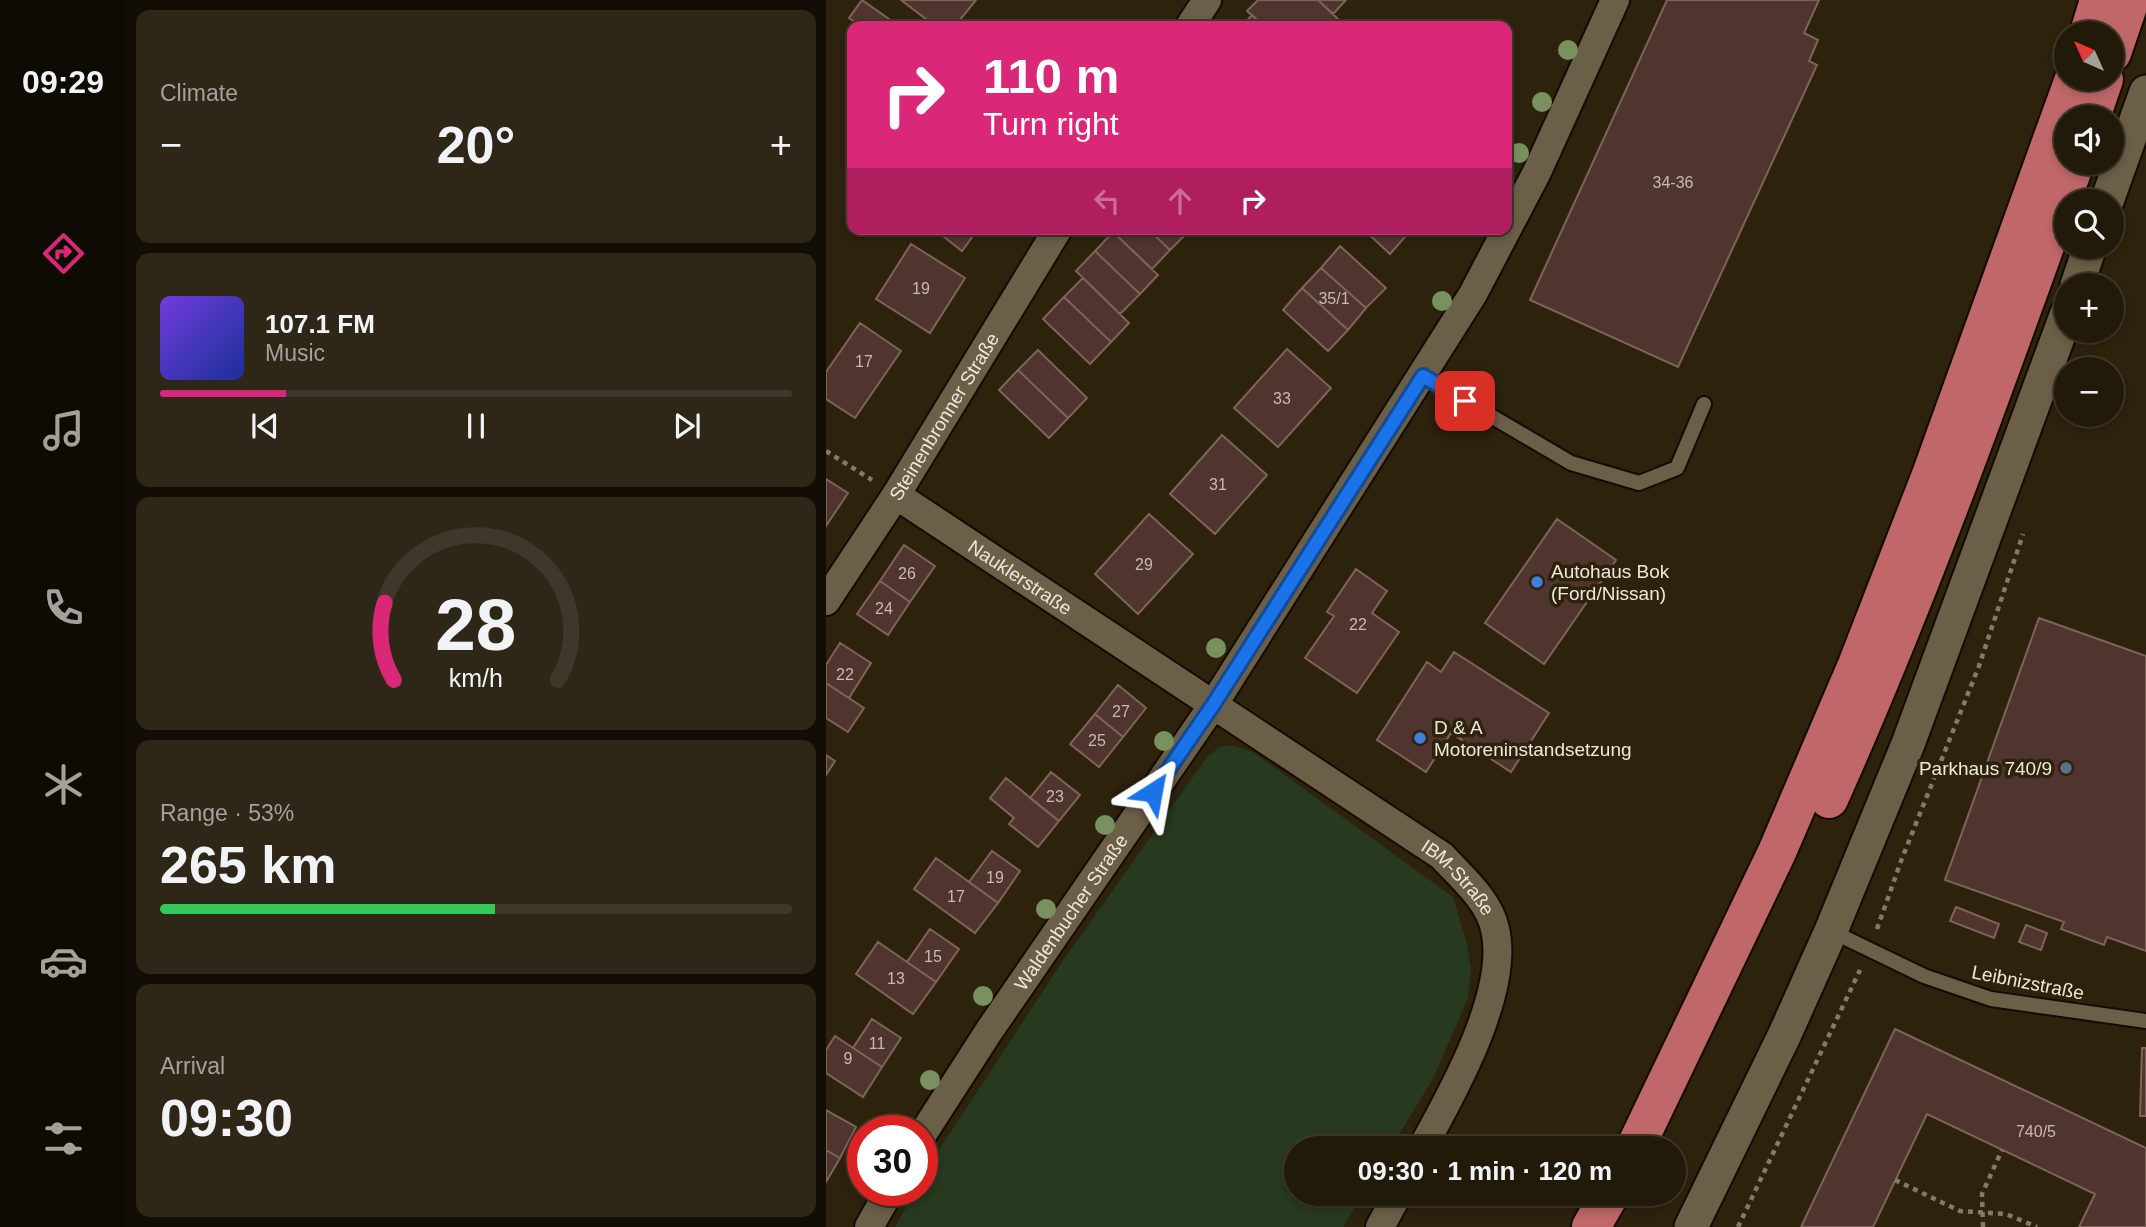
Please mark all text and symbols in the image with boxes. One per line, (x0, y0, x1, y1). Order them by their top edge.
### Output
north arrow (2054, 21, 2124, 91)
map controls (2054, 21, 2124, 427)
icon: right (868, 49, 959, 140)
text: 110 m (983, 49, 1119, 103)
text: 09:29 (22, 64, 104, 100)
text: Climate (160, 80, 238, 106)
button: sound (2054, 105, 2124, 175)
text: Turn right (983, 106, 1119, 142)
text: 20° (437, 116, 515, 174)
text: − (160, 124, 182, 166)
text: + (770, 124, 792, 166)
house number: 34-36 (1653, 174, 1694, 191)
icon: left (1088, 182, 1126, 220)
icon: ahead (1161, 182, 1199, 220)
icon: right (1234, 182, 1272, 220)
button: search (2054, 189, 2124, 259)
icon: directions (39, 229, 88, 278)
button: + (2054, 273, 2124, 343)
house number: 19 (912, 280, 930, 297)
house number: 35/1 (1318, 290, 1350, 307)
text: 107.1 FM (265, 309, 375, 339)
street label: Steinenbronner Straße (885, 329, 1003, 504)
text: Music (265, 340, 325, 366)
house number: 17 (855, 353, 873, 370)
button: − (2054, 357, 2124, 427)
pin (1435, 371, 1495, 431)
icon: arrive (1446, 382, 1484, 420)
house number: 33 (1273, 390, 1291, 407)
icon: music (39, 406, 88, 455)
icon: previous (246, 407, 284, 445)
icon: pause (457, 407, 495, 445)
icon: next (668, 407, 706, 445)
house number: 31 (1209, 476, 1227, 493)
street label: Nauklerstraße (964, 536, 1076, 619)
house number: 29 (1135, 556, 1153, 573)
place label: Autohaus Bok (Ford/Nissan) (1551, 561, 1670, 604)
house number: 26 (898, 565, 916, 582)
marker: Autohaus Bok (Ford/Nissan) (1529, 574, 1545, 590)
icon: phone (39, 583, 88, 632)
text: 28 (436, 584, 516, 665)
house number: 24 (875, 600, 893, 617)
house number: 22 (1349, 616, 1367, 633)
text: km/h (449, 663, 503, 691)
house number: 22 (836, 666, 854, 683)
house number: 27 (1112, 703, 1130, 720)
place label: D & A Motoreninstandsetzung (1434, 717, 1632, 760)
marker: D & A Motoreninstandsetzung (1412, 730, 1428, 746)
house number: 25 (1088, 732, 1106, 749)
position arrow (1116, 755, 1190, 829)
place label: Parkhaus 740/9 (1919, 758, 2052, 779)
icon: climate (39, 760, 88, 809)
marker: Parkhaus 740/9 (2058, 760, 2074, 776)
house number: 23 (1046, 788, 1064, 805)
text: Range · 53% (160, 800, 294, 826)
street label: Waldenbucher Straße (1010, 830, 1132, 994)
street label: IBM-Straße (1417, 835, 1499, 919)
text: 265 km (160, 836, 336, 894)
house number: 19 (986, 869, 1004, 886)
house number: 17 (947, 888, 965, 905)
icon: car (39, 937, 88, 986)
house number: 15 (924, 948, 942, 965)
street label: Leibnizstraße (1970, 961, 2086, 1004)
house number: 13 (887, 970, 905, 987)
house number: 11 (869, 1035, 885, 1052)
house number: 9 (844, 1050, 853, 1067)
text: Arrival (160, 1053, 225, 1079)
text: 09:30 (160, 1089, 293, 1147)
icon: filters (39, 1114, 88, 1163)
speed limit sign: 30 (847, 1115, 938, 1206)
house number: 740/5 (2016, 1123, 2056, 1140)
text: 09:30 · 1 min · 120 m (1358, 1156, 1612, 1186)

